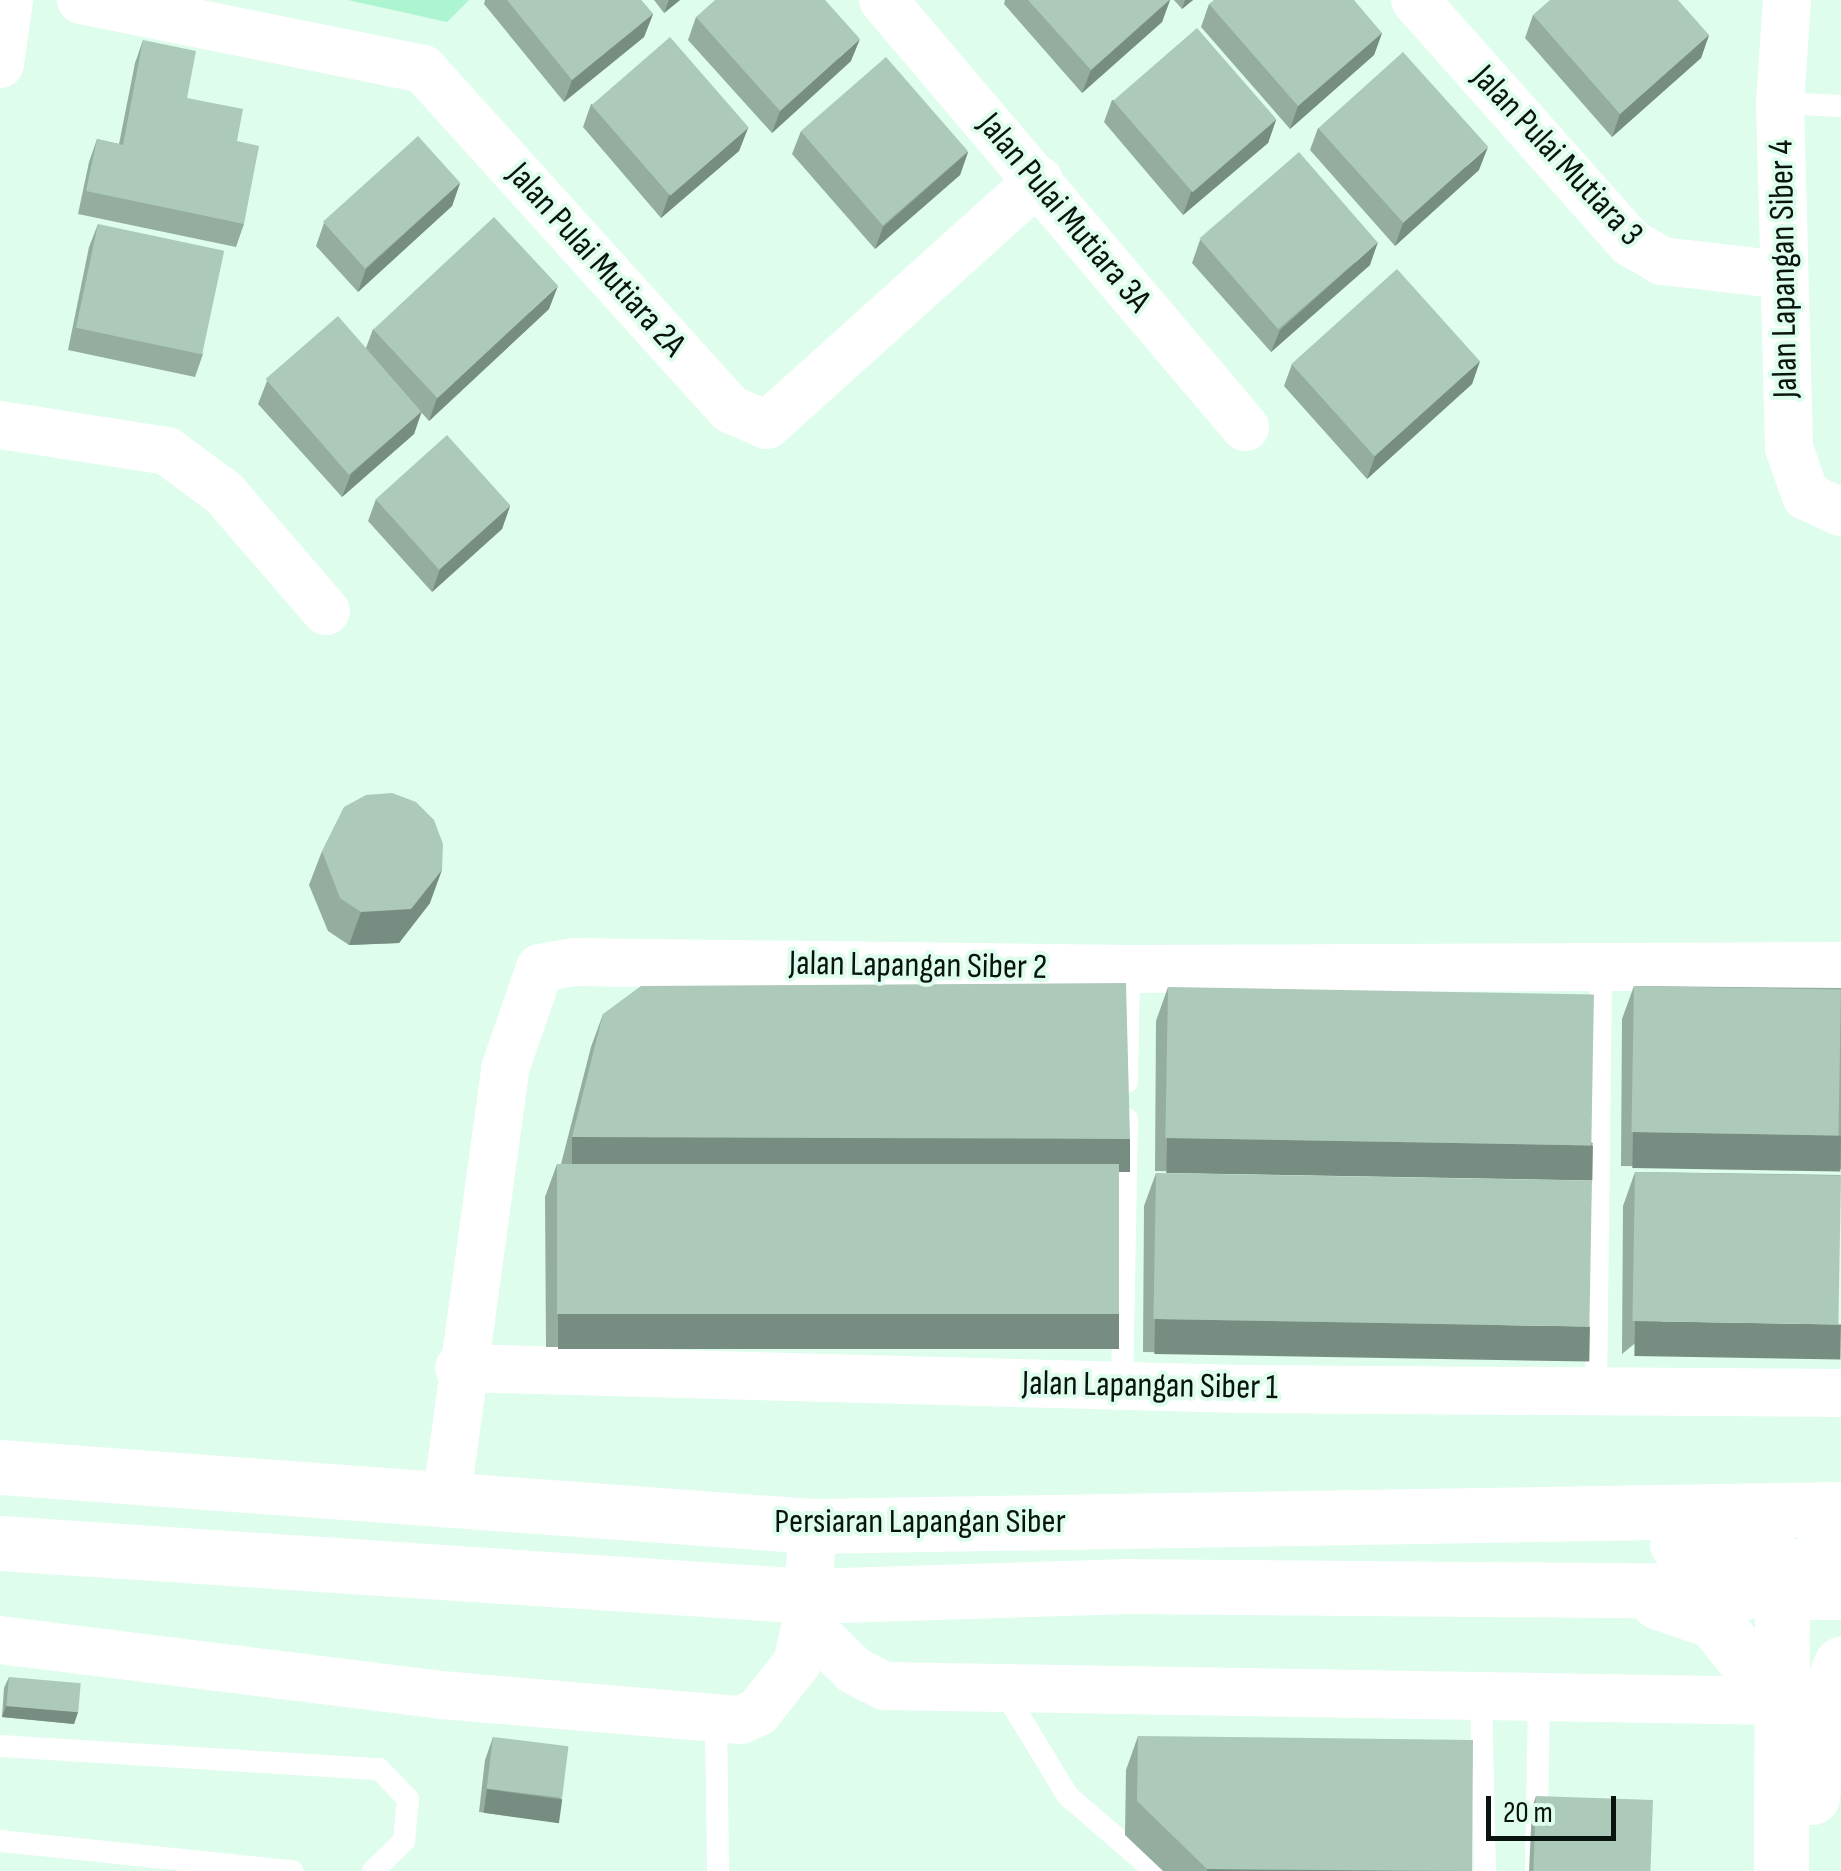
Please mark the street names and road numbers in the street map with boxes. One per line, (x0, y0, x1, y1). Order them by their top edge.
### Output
street label: Jalan Pulai Mutiara 3 (1463, 57, 1651, 255)
street label: Jalan Pulai Mutiara 3A (969, 105, 1159, 321)
street label: Jalan Lapangan Siber 4 (1761, 139, 1807, 399)
street label: Jalan Pulai Mutiara 2A (498, 154, 694, 366)
street label: Jalan Lapangan Siber 2 (789, 943, 1047, 989)
street label: Jalan Lapangan Siber 1 (1022, 1363, 1278, 1409)
street label: Persiaran Lapangan Siber (774, 1501, 1066, 1543)

